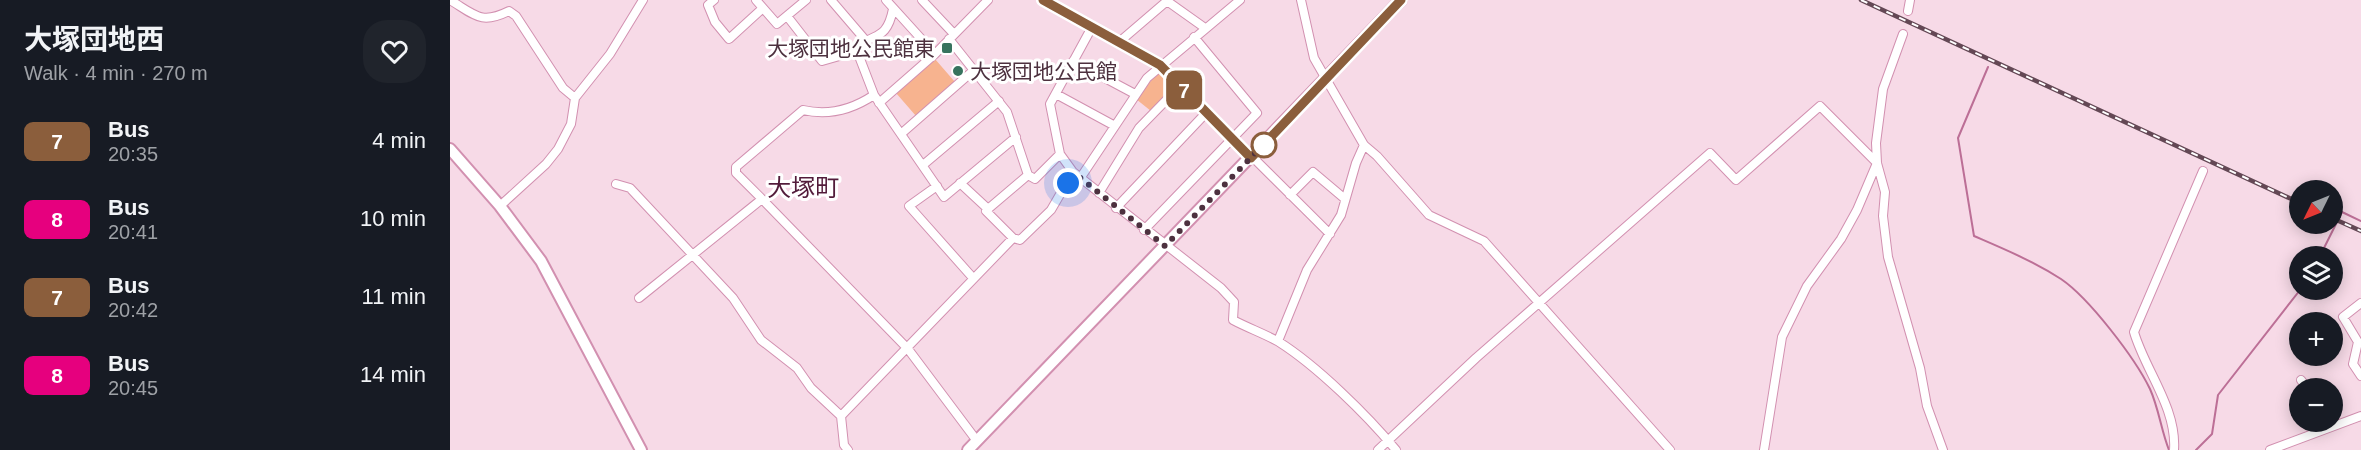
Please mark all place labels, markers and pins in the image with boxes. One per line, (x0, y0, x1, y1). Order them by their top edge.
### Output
place label: 大塚団地公民館東 (767, 37, 935, 60)
marker: 大塚団地公民館東 (940, 41, 954, 55)
place label: 大塚団地公民館 (970, 60, 1117, 83)
marker: 大塚団地公民館 (951, 64, 965, 78)
unlabelled marker (1251, 132, 1277, 158)

